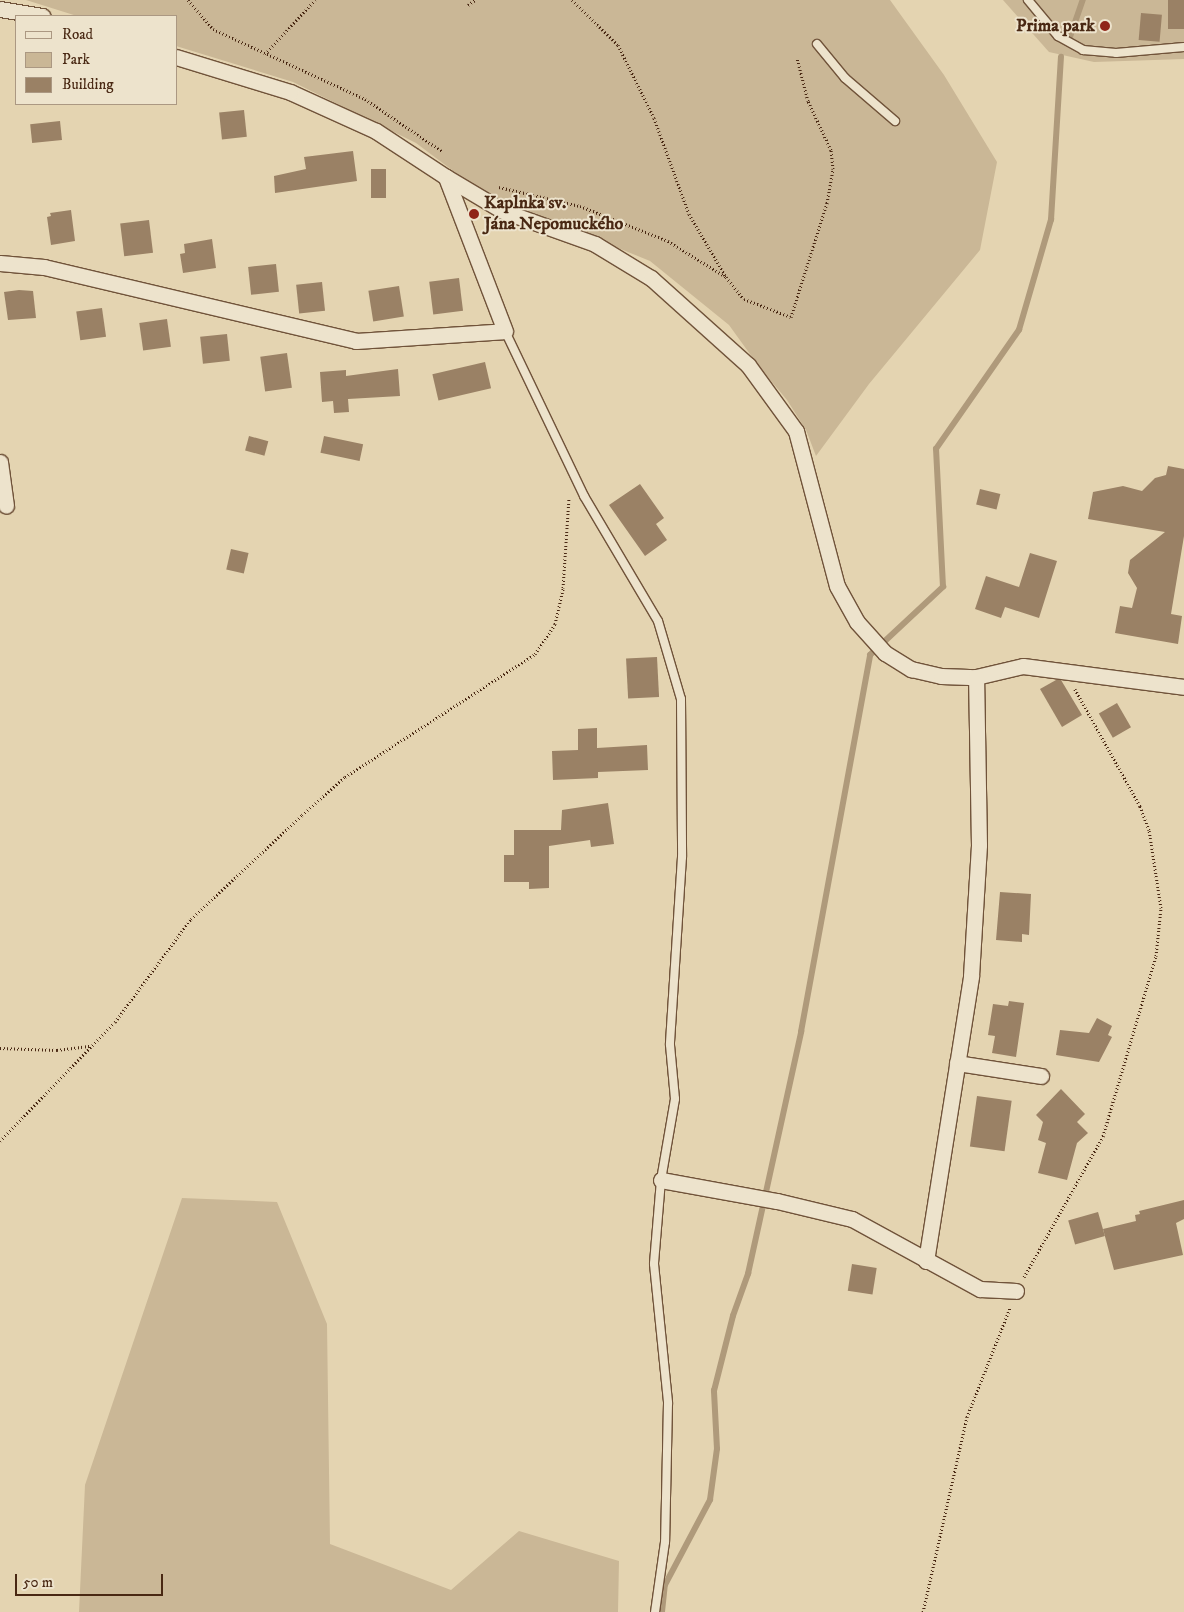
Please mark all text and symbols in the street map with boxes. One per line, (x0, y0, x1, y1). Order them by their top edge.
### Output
legend (15, 15, 178, 105)
place label: Prima park (1016, 15, 1095, 37)
marker: Prima park (1099, 20, 1111, 32)
text: Road (62, 25, 93, 44)
text: Park (62, 50, 90, 69)
text: Building (62, 75, 114, 94)
place label: Kaplnka sv. Jána Nepomuckého (484, 193, 623, 235)
marker: Kaplnka sv. Jána Nepomuckého (468, 208, 480, 220)
scale bar (18, 1564, 165, 1596)
text: 50 m (23, 1573, 53, 1592)

